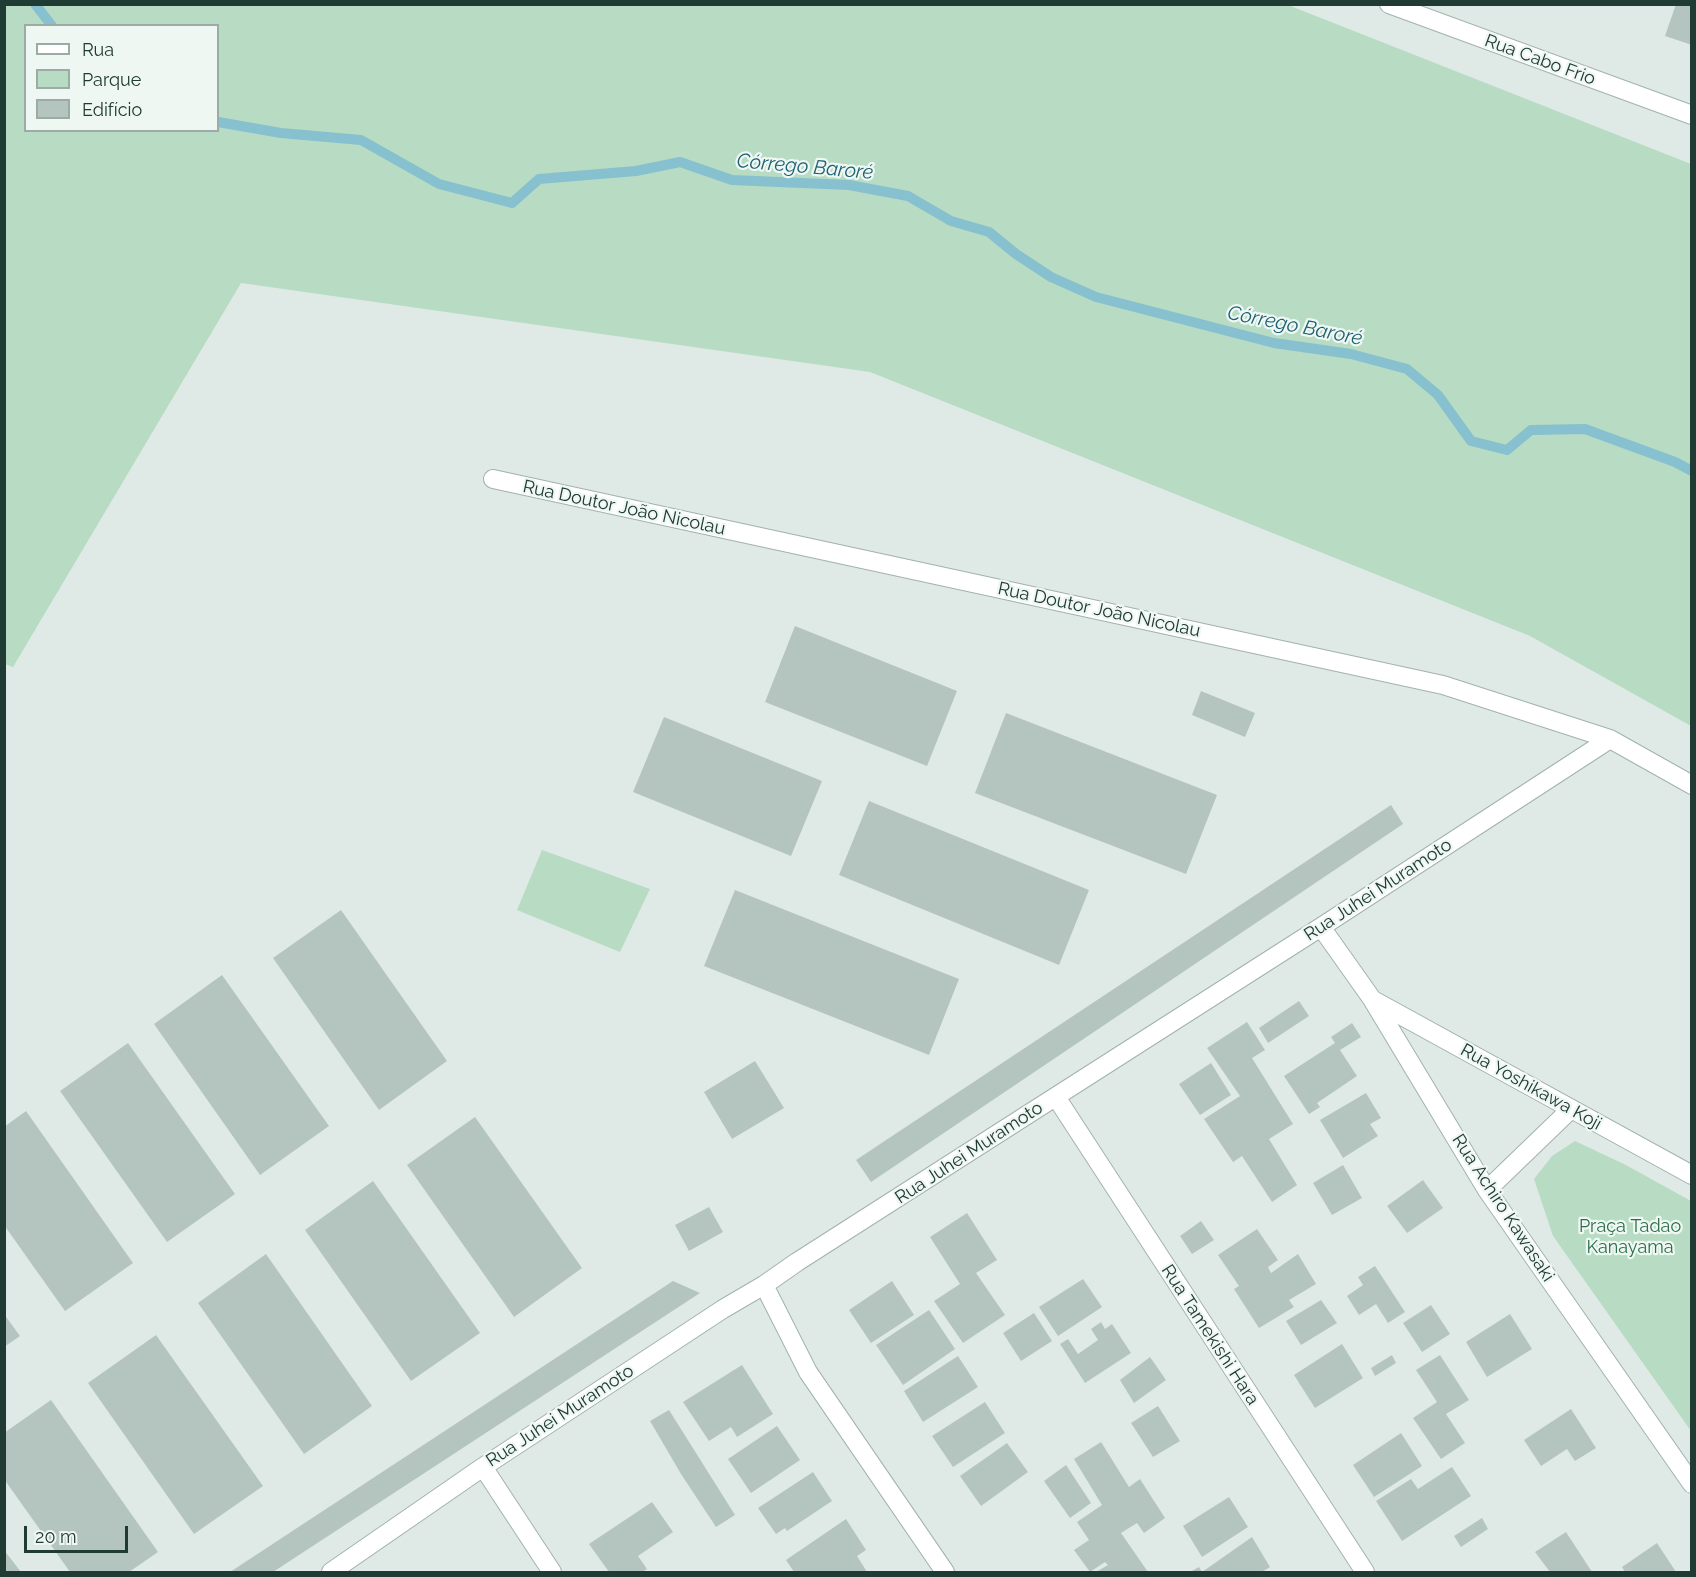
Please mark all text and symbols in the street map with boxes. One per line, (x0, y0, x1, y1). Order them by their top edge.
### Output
legend (24, 24, 219, 132)
street label: Rua Cabo Frio (1482, 30, 1598, 90)
text: Rua (82, 39, 114, 60)
text: Parque (82, 69, 141, 90)
text: Edifício (82, 99, 142, 120)
water label: Córrego Baroré (736, 149, 874, 185)
water label: Córrego Baroré (1225, 301, 1365, 351)
street label: Rua Doutor João Nicolau (521, 476, 727, 540)
street label: Rua Doutor João Nicolau (996, 578, 1202, 642)
street label: Rua Juhei Muramoto (1300, 834, 1456, 946)
street label: Rua Yoshikawa Koji (1457, 1039, 1605, 1135)
street label: Rua Juhei Muramoto (891, 1097, 1047, 1209)
street label: Rua Achiro Kawasaki (1447, 1130, 1559, 1286)
park label: Praça Tadao Kanayama (1579, 1216, 1681, 1258)
street label: Rua Tamekishi Hara (1157, 1261, 1263, 1409)
street label: Rua Juhei Muramoto (482, 1360, 638, 1472)
scale bar (27, 1514, 130, 1552)
text: 20 m (35, 1526, 77, 1547)

